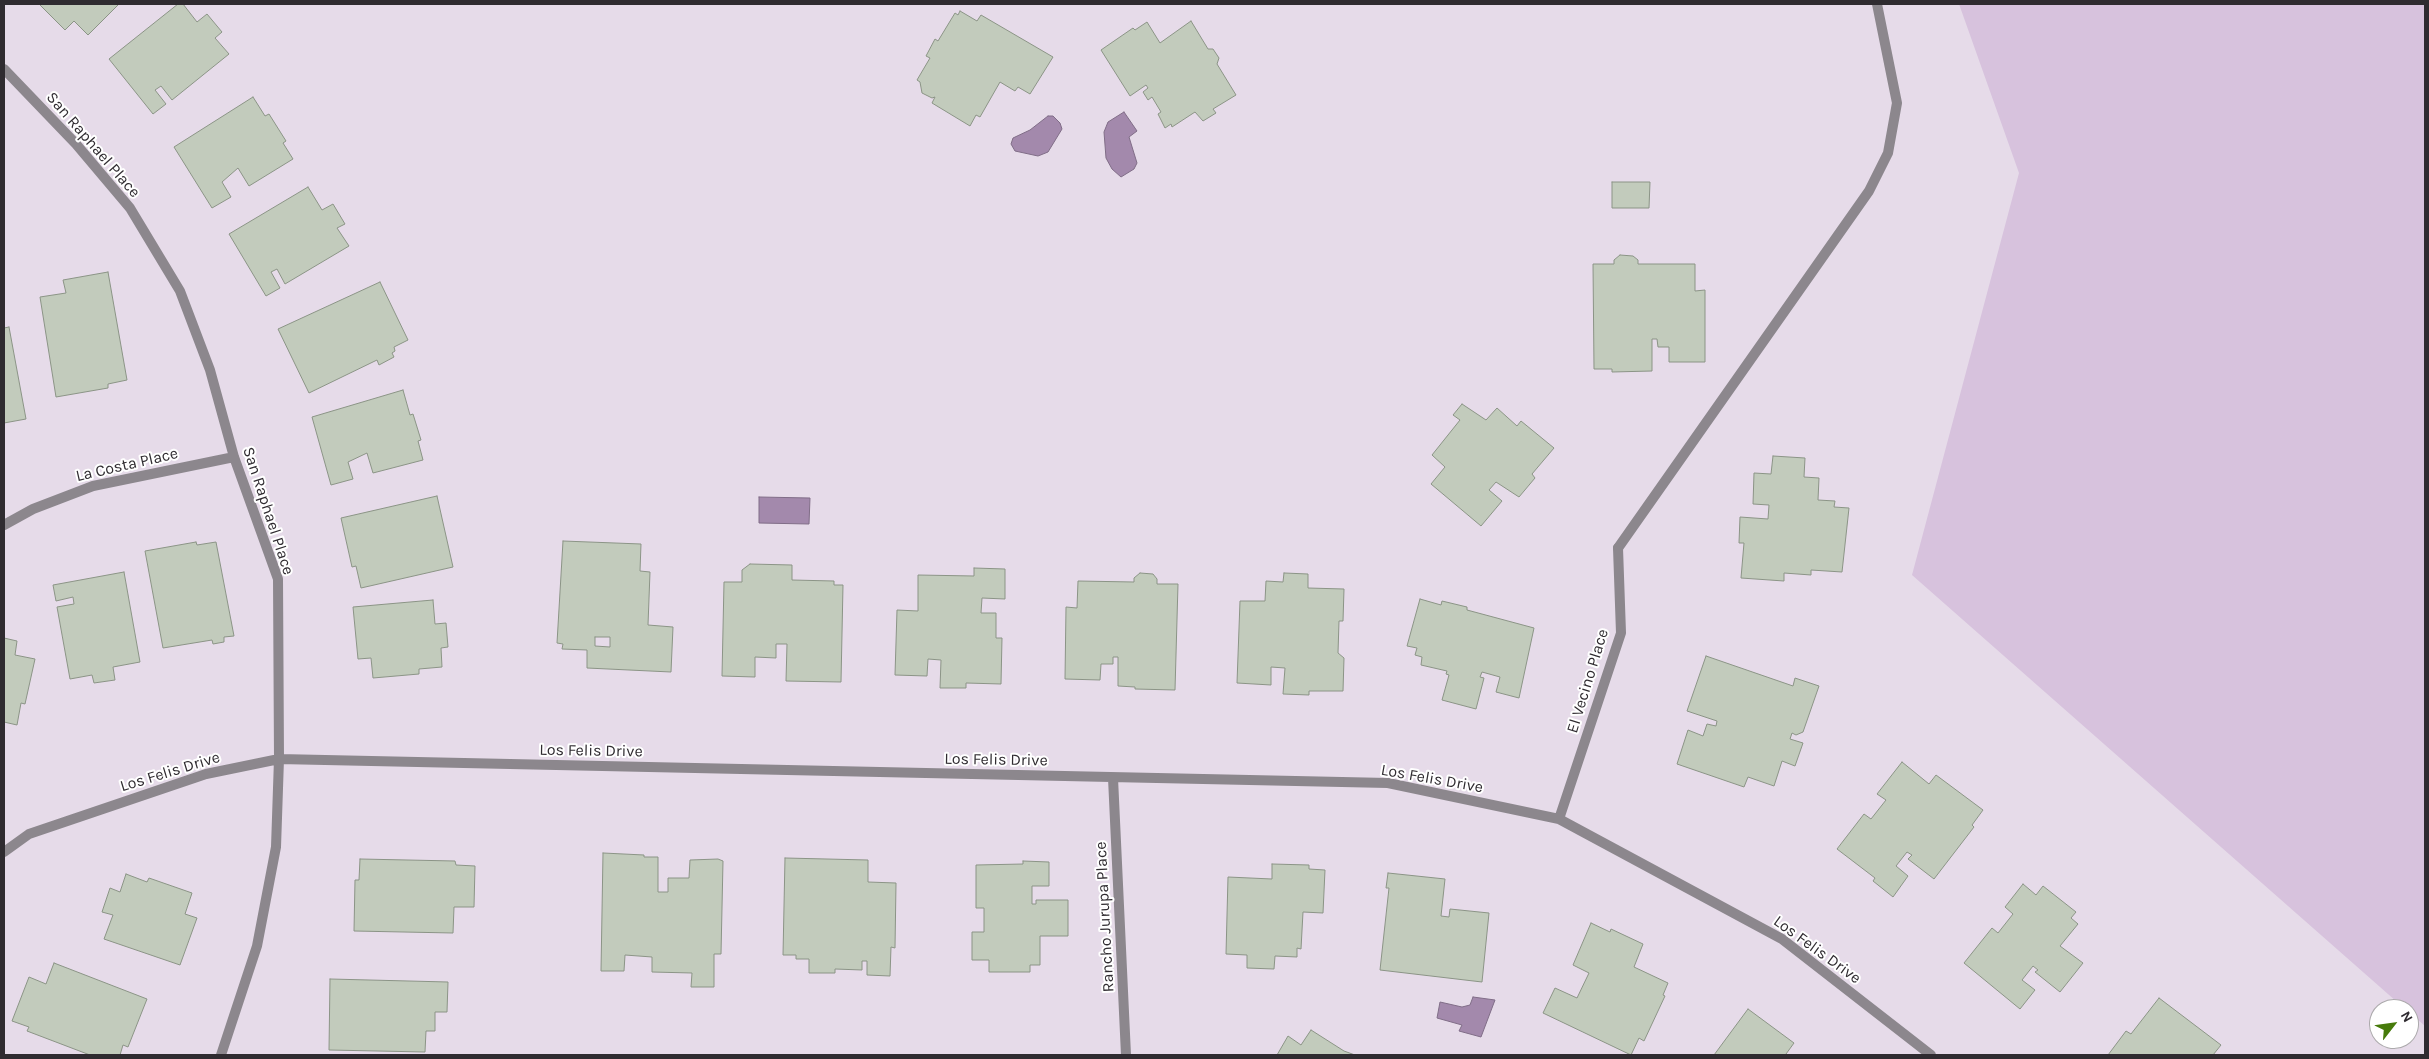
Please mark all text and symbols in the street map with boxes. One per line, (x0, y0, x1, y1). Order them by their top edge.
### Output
street label: San Raphael Place (42, 88, 144, 202)
street label: La Costa Place (74, 444, 180, 486)
street label: San Raphael Place (238, 445, 298, 577)
street label: El Vecino Place (1563, 627, 1613, 735)
street label: Los Felis Drive (539, 740, 643, 762)
street label: Los Felis Drive (118, 748, 222, 796)
street label: Los Felis Drive (944, 749, 1048, 771)
street label: Los Felis Drive (1379, 761, 1485, 797)
street label: Rancho Jurupa Place (1091, 841, 1119, 993)
street label: Los Felis Drive (1770, 912, 1864, 988)
north arrow (2369, 999, 2419, 1049)
text: N (2397, 1008, 2416, 1025)

